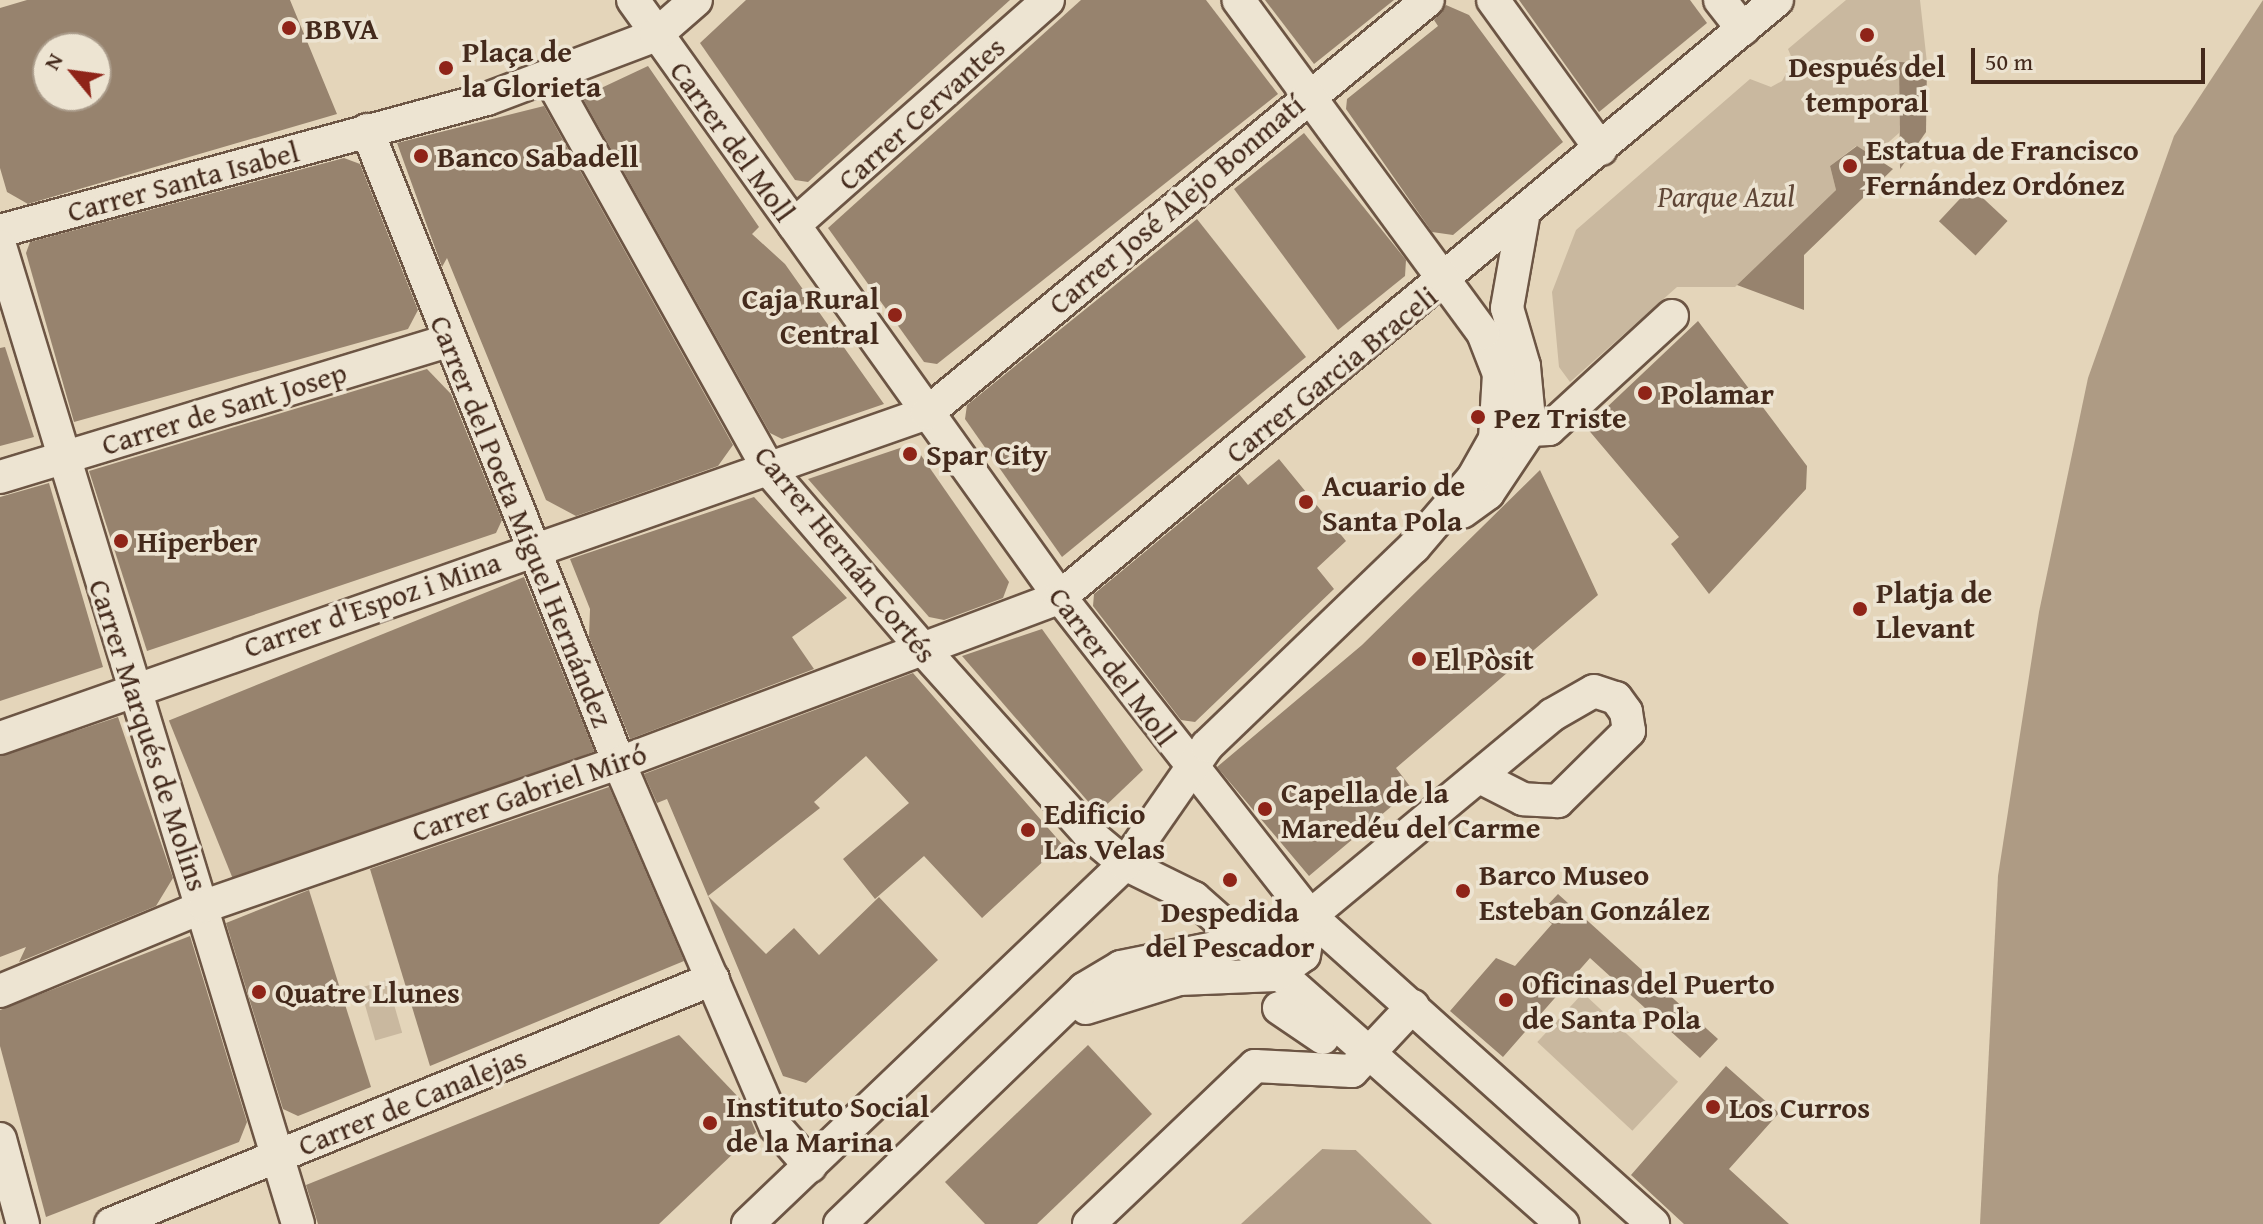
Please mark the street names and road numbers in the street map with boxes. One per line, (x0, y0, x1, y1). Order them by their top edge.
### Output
street label: Carrer Cervantes (830, 29, 1012, 197)
street label: Carrer del Moll (663, 54, 803, 228)
street label: Carrer José Alejo Bonmatí (1041, 87, 1311, 321)
street label: Carrer Santa Isabel (63, 133, 303, 229)
street label: Carrer Garcia Braceli (1218, 278, 1444, 470)
street label: Carrer del Poeta Miguel Hernández (423, 310, 621, 732)
street label: Carrer de Sant Josep (97, 354, 351, 462)
street label: Carrer Hernán Cortés (747, 438, 945, 670)
street label: Carrer d'Espoz i Mina (239, 543, 505, 665)
street label: Carrer Marqués de Molins (82, 575, 216, 895)
street label: Carrer del Moll (1042, 579, 1184, 753)
street label: Carrer Gabriel Miró (407, 735, 651, 849)
street label: Carrer de Canalejas (293, 1039, 531, 1163)

